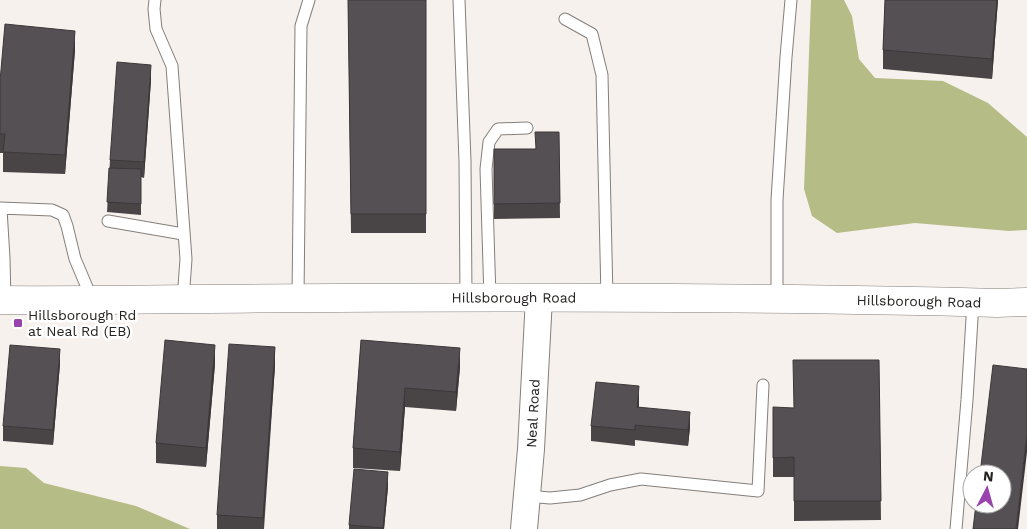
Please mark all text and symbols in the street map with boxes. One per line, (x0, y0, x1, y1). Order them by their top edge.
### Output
street label: Hillsborough Road (452, 290, 576, 306)
street label: Hillsborough Road (856, 292, 982, 311)
place label: Hillsborough Rd at Neal Rd (EB) (28, 307, 136, 339)
marker: Hillsborough Rd at Neal Rd (EB) (12, 317, 24, 329)
street label: Neal Road (523, 378, 543, 448)
north arrow (962, 464, 1012, 514)
text: N (982, 468, 994, 485)

